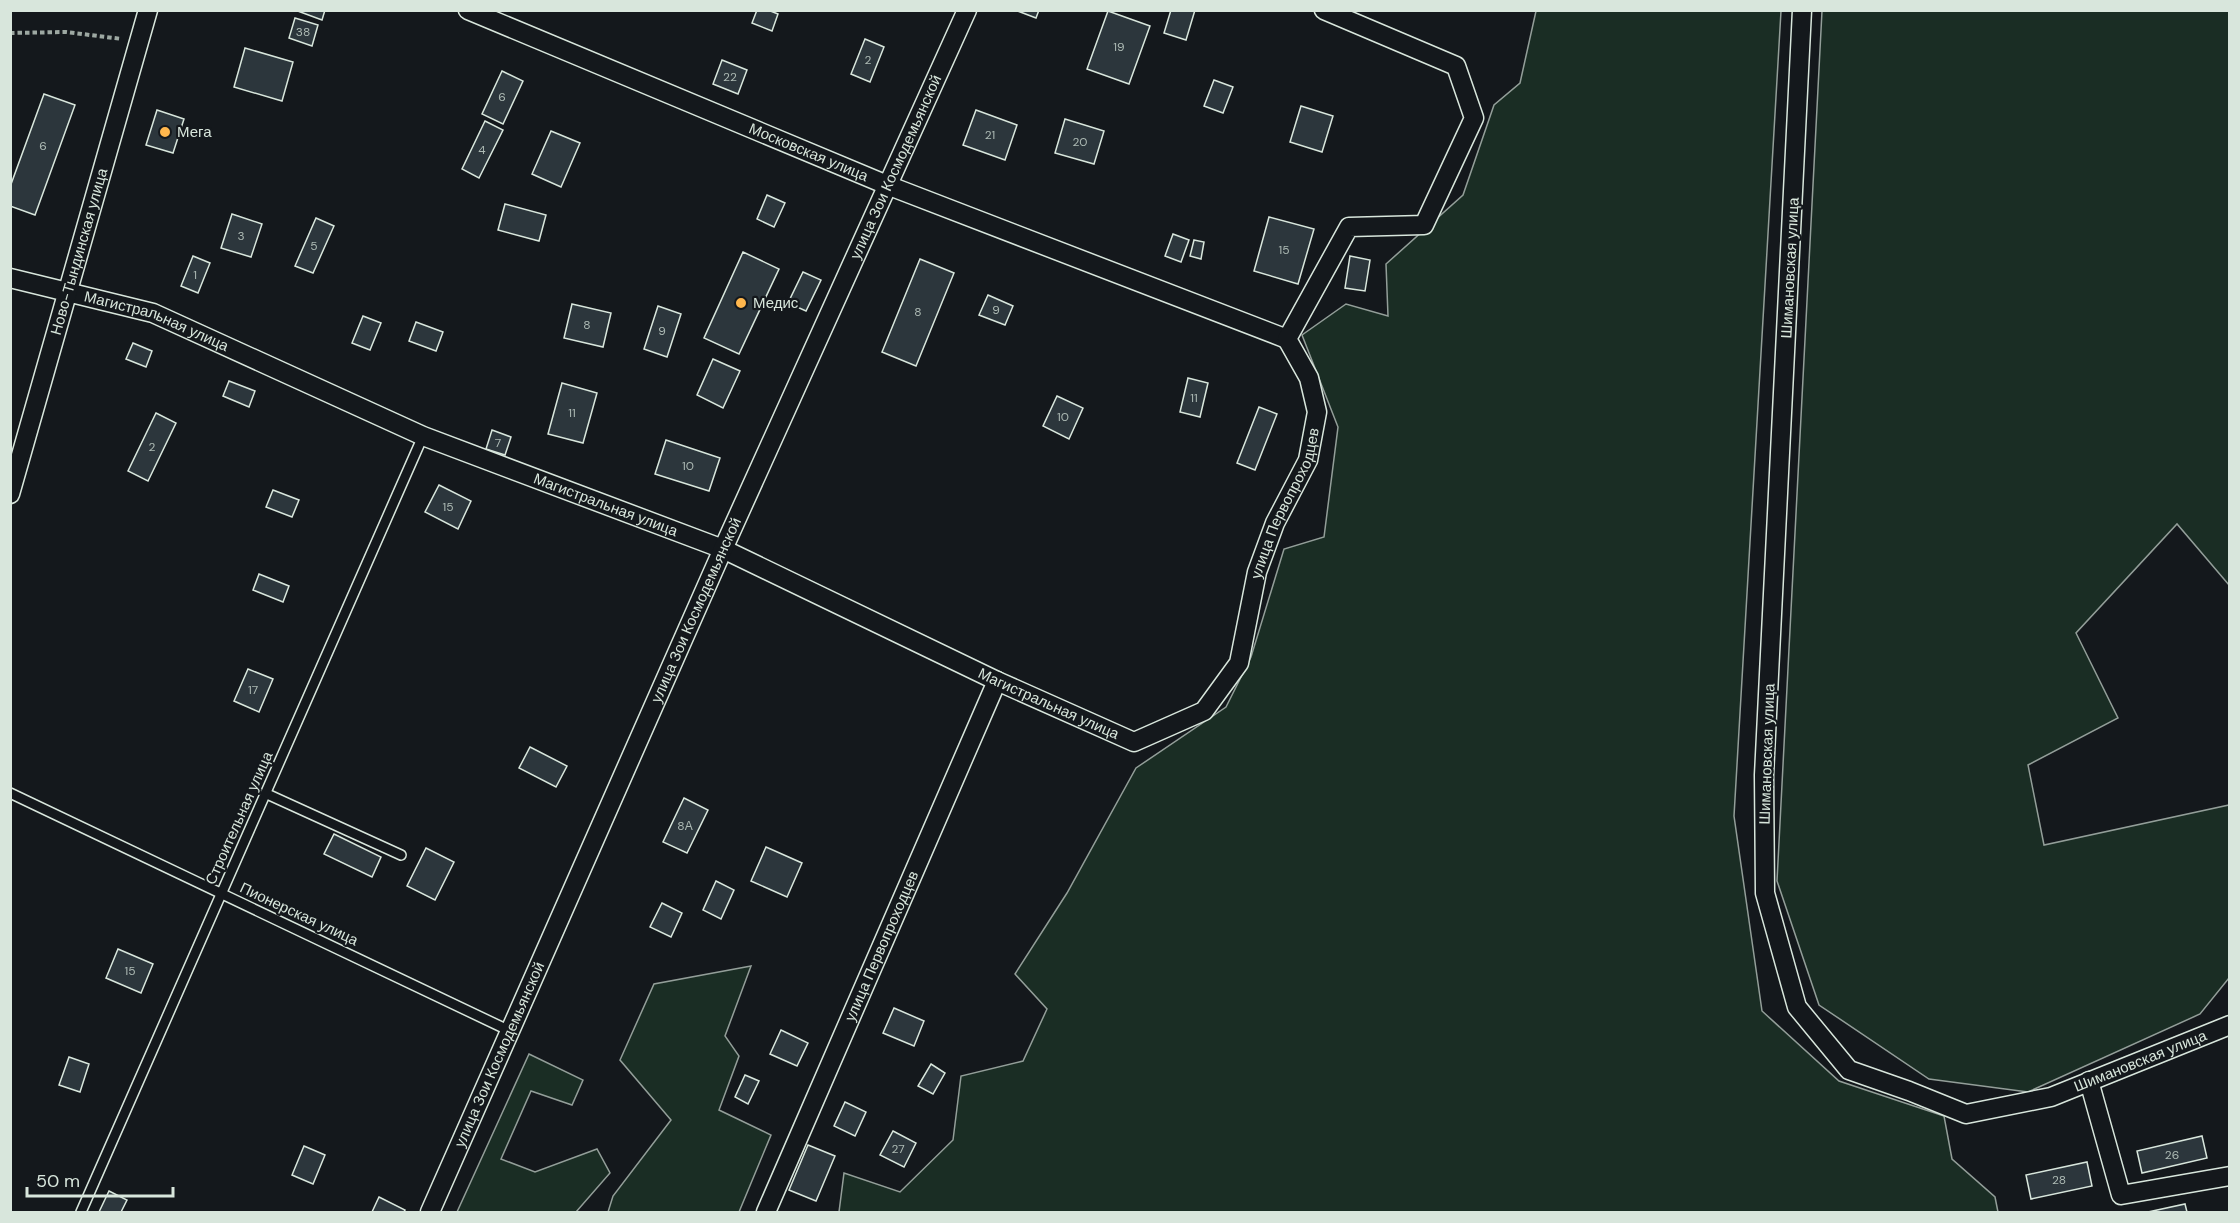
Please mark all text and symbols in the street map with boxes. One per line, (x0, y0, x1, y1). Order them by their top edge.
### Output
house number: 38 (296, 24, 310, 40)
house number: 19 (1113, 39, 1125, 55)
house number: 2 (865, 52, 872, 68)
house number: 22 (723, 69, 737, 85)
street label: улица Зои Космодемьянской (845, 72, 946, 263)
house number: 6 (498, 89, 506, 105)
street label: Московская улица (746, 118, 872, 186)
place label: Мега (177, 122, 212, 142)
marker: Мега (158, 125, 172, 139)
house number: 21 (985, 127, 995, 143)
house number: 20 (1072, 134, 1088, 150)
house number: 6 (39, 138, 47, 154)
house number: 4 (478, 142, 486, 158)
street label: Ново-Тындинская улица (46, 165, 113, 337)
street label: Шимановская улица (1776, 196, 1804, 339)
house number: 3 (237, 228, 245, 244)
house number: 5 (310, 238, 318, 254)
house number: 15 (1278, 242, 1290, 258)
house number: 1 (193, 267, 197, 283)
street label: Магистральная улица (82, 287, 232, 356)
place label: Медис (753, 293, 799, 313)
marker: Медис (734, 296, 748, 310)
house number: 9 (992, 302, 1000, 318)
house number: 8 (914, 304, 922, 320)
house number: 8 (583, 317, 591, 333)
house number: 9 (658, 323, 666, 339)
house number: 11 (1190, 390, 1198, 406)
house number: 11 (568, 405, 576, 421)
house number: 10 (1057, 409, 1069, 425)
street label: улица Первопроходцев (1246, 426, 1324, 580)
house number: 7 (495, 435, 501, 451)
house number: 2 (149, 439, 156, 455)
house number: 10 (682, 458, 694, 474)
street label: Магистральная улица (531, 469, 681, 541)
house number: 15 (442, 499, 454, 515)
street label: улица Зои Космодемьянской (646, 514, 746, 706)
street label: Магистральная улица (975, 663, 1123, 744)
house number: 17 (248, 682, 258, 698)
street label: Шимановская улица (1755, 682, 1779, 825)
street label: Строительная улица (201, 748, 278, 888)
house number: 8А (677, 818, 693, 834)
street label: улица Первопроходцев (840, 868, 923, 1025)
street label: Пионерская улица (237, 878, 362, 951)
street label: улица Зои Космодемьянской (450, 959, 549, 1150)
house number: 15 (124, 963, 136, 979)
street label: Шимановская улица (2071, 1025, 2210, 1097)
house number: 27 (891, 1141, 905, 1157)
house number: 26 (2165, 1147, 2179, 1163)
scale bar (27, 1160, 172, 1198)
text: 50 m (36, 1169, 80, 1193)
house number: 28 (2052, 1172, 2066, 1188)

